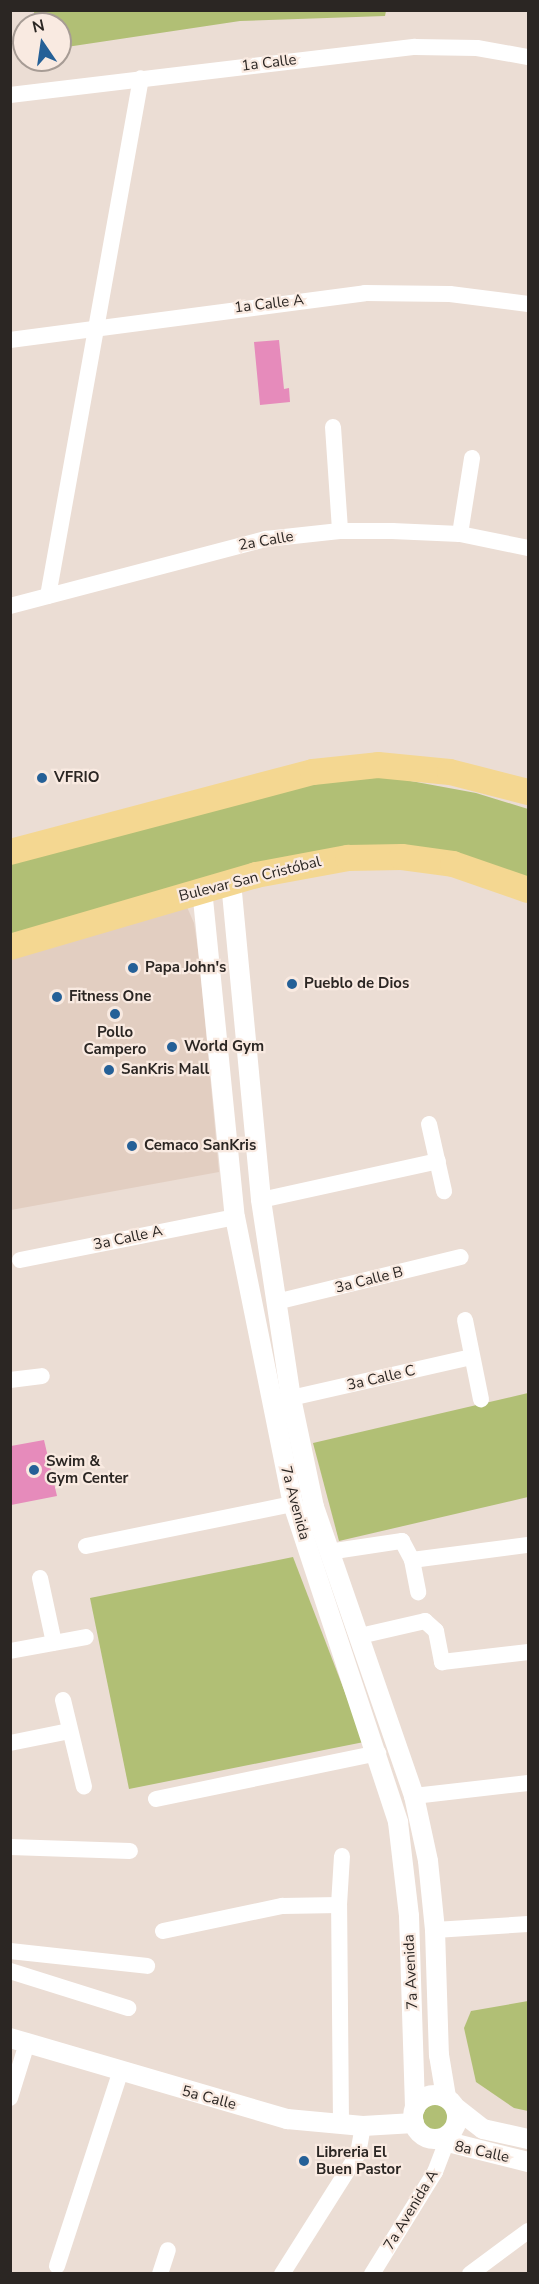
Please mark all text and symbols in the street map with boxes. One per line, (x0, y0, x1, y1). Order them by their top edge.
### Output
north arrow (12, 12, 72, 72)
text: N (30, 14, 47, 38)
street label: 1a Calle (240, 51, 298, 75)
street label: 1a Calle A (233, 291, 305, 317)
street label: 2a Calle (237, 527, 295, 555)
place label: VFRIO (54, 769, 99, 787)
marker: VFRIO (35, 771, 49, 785)
street label: Bulevar San Cristóbal (177, 853, 323, 905)
place label: Papa John's (145, 959, 226, 977)
marker: Papa John's (126, 961, 140, 975)
place label: Pueblo de Dios (304, 975, 409, 993)
marker: Pueblo de Dios (285, 977, 299, 991)
place label: Fitness One (69, 988, 151, 1006)
marker: Fitness One (50, 990, 64, 1004)
marker: Pollo Campero (108, 1007, 122, 1021)
place label: Pollo Campero (84, 1023, 146, 1058)
place label: World Gym (184, 1038, 264, 1056)
marker: World Gym (165, 1040, 179, 1054)
place label: SanKris Mall (121, 1061, 209, 1079)
marker: SanKris Mall (102, 1063, 116, 1077)
place label: Cemaco SanKris (144, 1137, 256, 1155)
marker: Cemaco SanKris (125, 1139, 139, 1153)
street label: 3a Calle A (92, 1222, 164, 1254)
street label: 3a Calle B (333, 1263, 405, 1297)
street label: 3a Calle C (345, 1361, 417, 1395)
place label: Swim & Gym Center (46, 1452, 128, 1487)
marker: Swim & Gym Center (27, 1463, 41, 1477)
street label: 7a Avenida (277, 1464, 313, 1542)
street label: 7a Avenida (400, 1934, 422, 2010)
street label: 5a Calle (180, 2082, 238, 2114)
street label: 8a Calle (453, 2137, 511, 2167)
place label: Libreria El Buen Pastor (316, 2143, 401, 2178)
marker: Libreria El Buen Pastor (297, 2154, 311, 2168)
street label: 7a Avenida A (380, 2167, 442, 2253)

